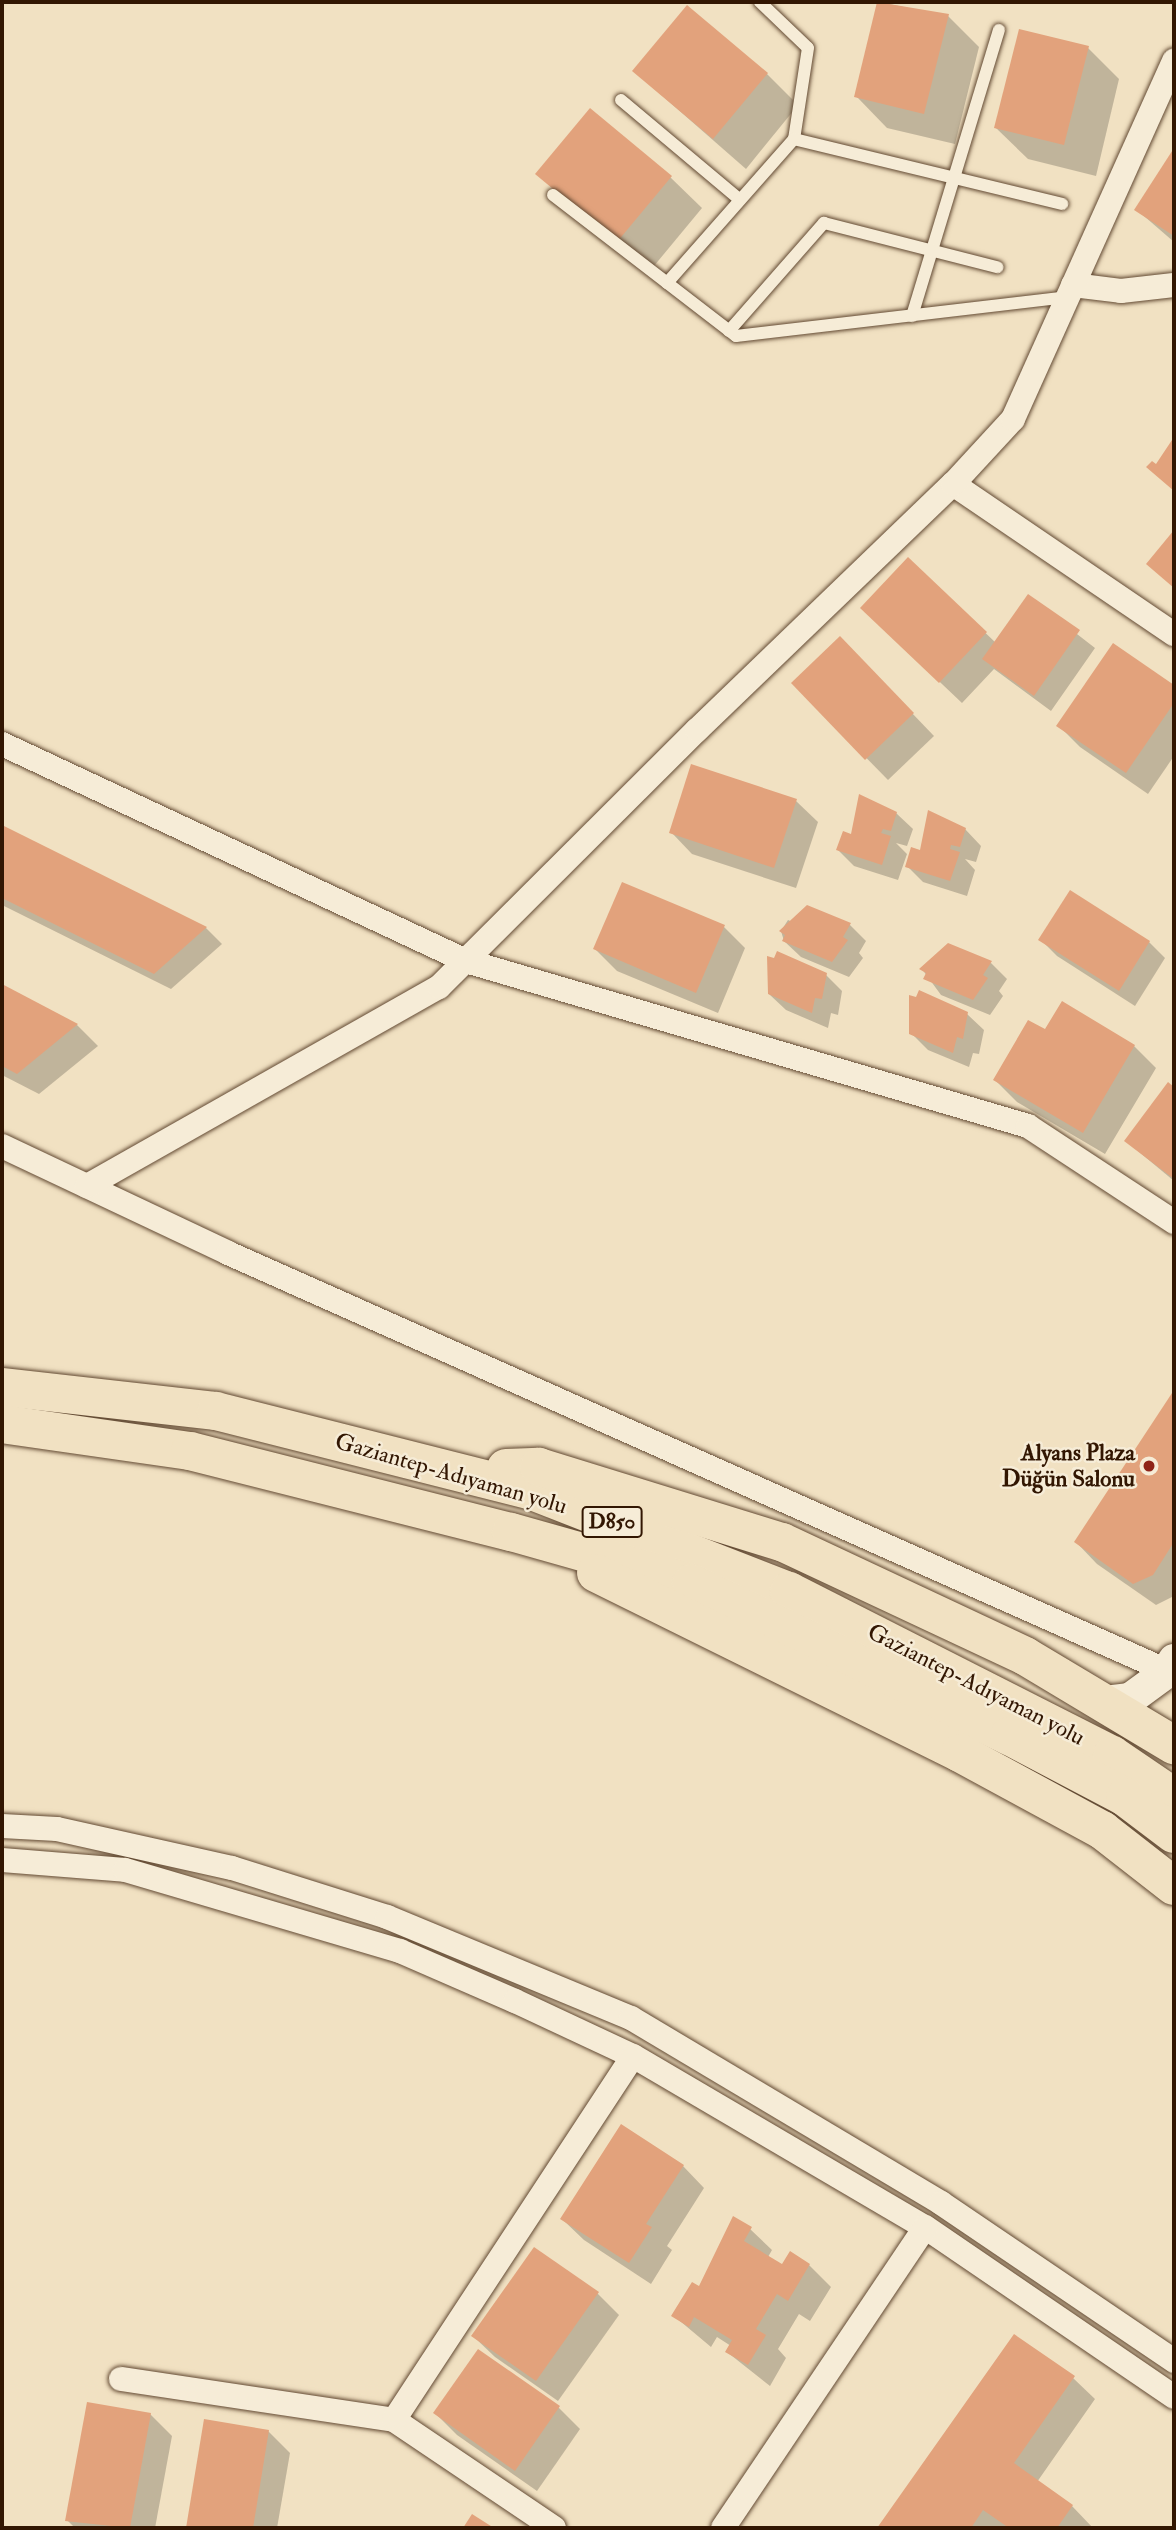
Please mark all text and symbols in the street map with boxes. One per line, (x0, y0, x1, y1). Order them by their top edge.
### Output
street label: Gaziantep-Adıyaman yolu (332, 1428, 570, 1520)
place label: Alyans Plaza Düğün Salonu (1002, 1439, 1135, 1493)
marker: Alyans Plaza Düğün Salonu (1141, 1458, 1157, 1474)
road number: D850 (580, 1504, 644, 1540)
street label: Gaziantep-Adıyaman yolu (863, 1618, 1089, 1752)

